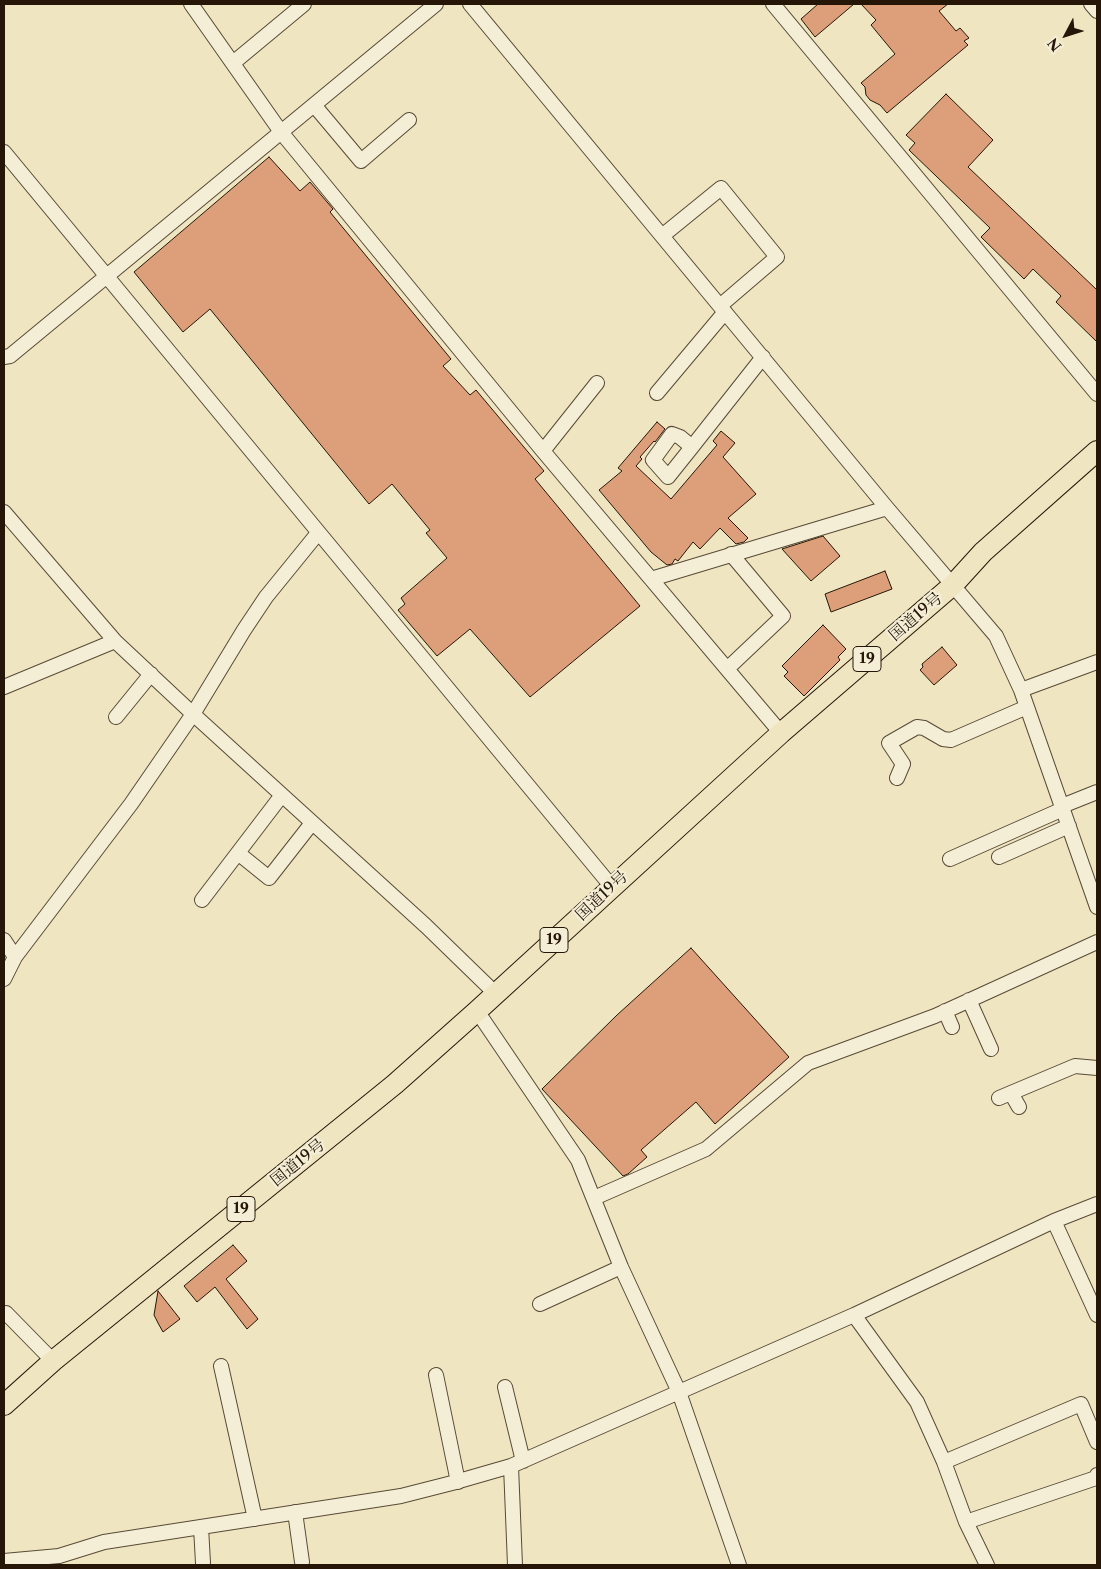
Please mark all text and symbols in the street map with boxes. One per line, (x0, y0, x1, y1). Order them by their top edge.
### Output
north arrow (1041, 10, 1091, 60)
text: N (1044, 34, 1065, 55)
street label: 国道19号 (886, 589, 946, 645)
road number: 19 (853, 646, 881, 672)
street label: 国道19号 (572, 867, 632, 925)
road number: 19 (540, 928, 568, 952)
street label: 国道19号 (267, 1135, 329, 1191)
road number: 19 (227, 1196, 255, 1222)

